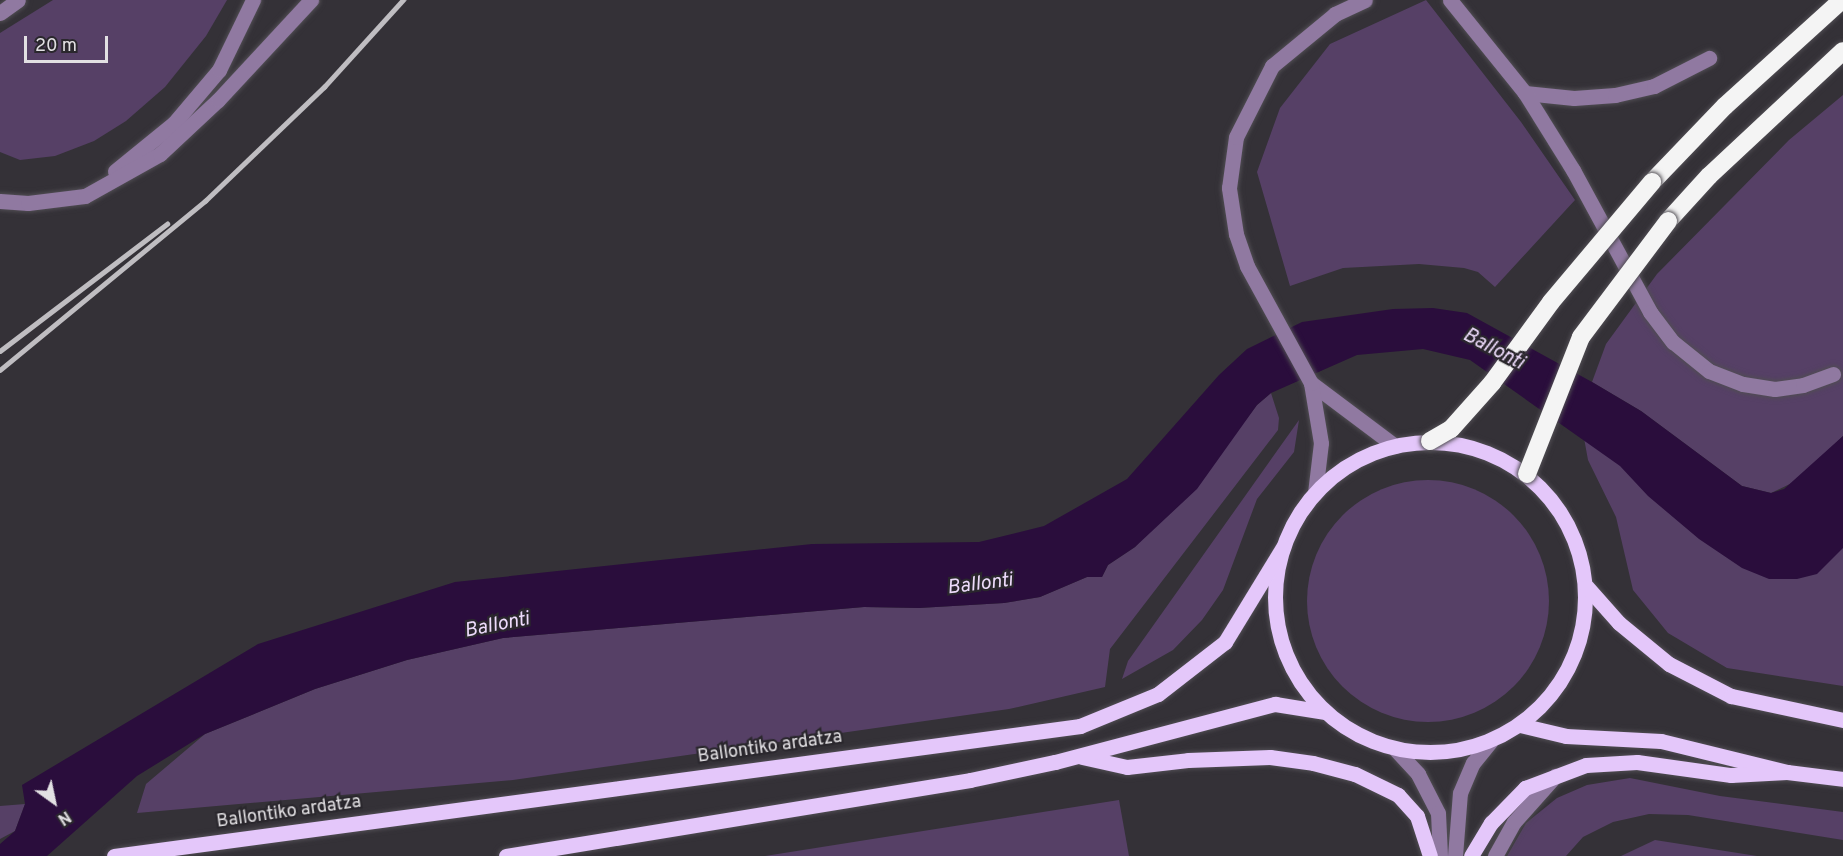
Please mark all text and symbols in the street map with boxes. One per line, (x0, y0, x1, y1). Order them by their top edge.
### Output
scale bar (27, 24, 111, 62)
text: 20 m (35, 35, 77, 58)
water label: Ballonti (1458, 324, 1528, 376)
water label: Ballonti (946, 569, 1014, 601)
water label: Ballonti (462, 608, 532, 644)
street label: Ballontiko ardatza (696, 727, 844, 769)
north arrow (24, 772, 84, 832)
street label: Ballontiko ardatza (215, 792, 363, 834)
text: N (54, 806, 74, 829)

